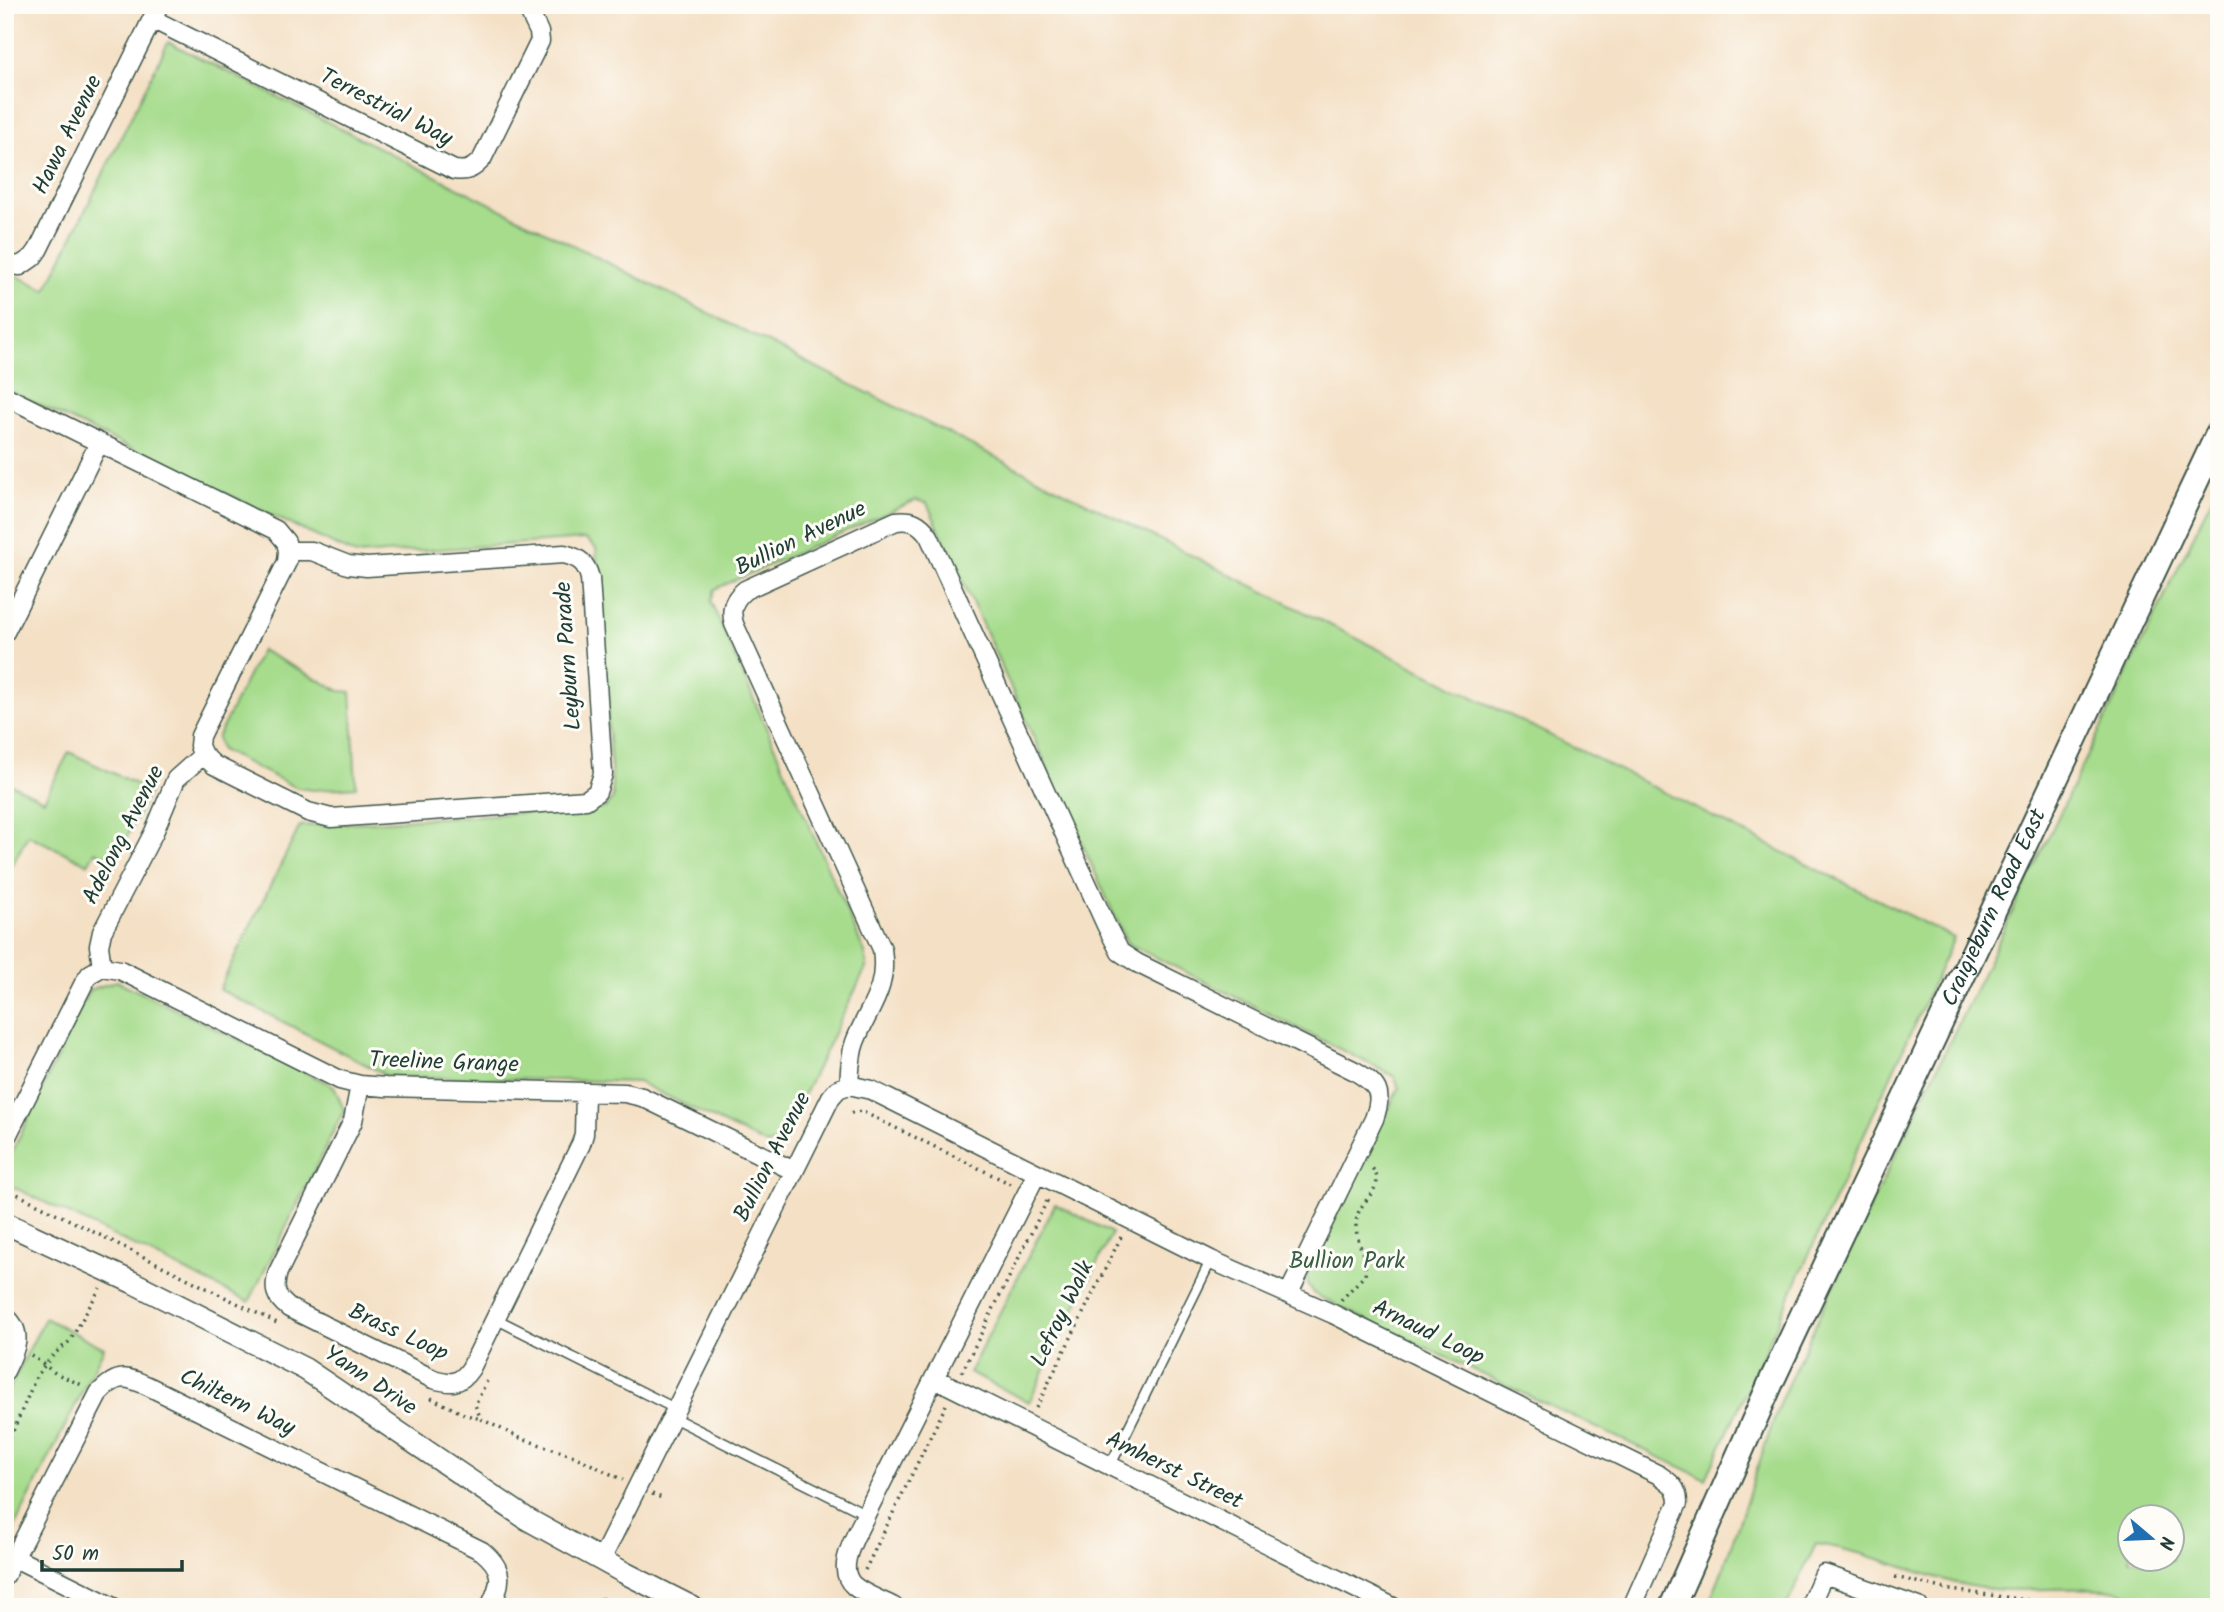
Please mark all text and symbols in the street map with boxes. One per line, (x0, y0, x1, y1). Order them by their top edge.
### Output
street label: Terrestrial Way (313, 59, 459, 157)
street label: Hawa Avenue (23, 69, 113, 201)
street label: Bullion Avenue (729, 492, 873, 586)
street label: Leyburn Parade (546, 580, 592, 732)
street label: Adelong Avenue (73, 759, 175, 911)
street label: Craigieburn Road East (1932, 802, 2057, 1013)
street label: Treeline Grange (369, 1042, 519, 1084)
street label: Bullion Avenue (725, 1086, 821, 1228)
park label: Bullion Park (1289, 1244, 1405, 1280)
street label: Lefroy Walk (1022, 1254, 1104, 1373)
street label: Arnaud Loop (1366, 1290, 1490, 1376)
street label: Brass Loop (342, 1294, 454, 1372)
street label: Yann Drive (316, 1337, 424, 1425)
street label: Chiltern Way (173, 1359, 301, 1447)
street label: Amherst Street (1099, 1422, 1250, 1520)
north arrow (2116, 1504, 2186, 1574)
scale bar (42, 1528, 182, 1572)
text: N (2149, 1532, 2181, 1553)
text: 50 m (52, 1538, 99, 1571)

